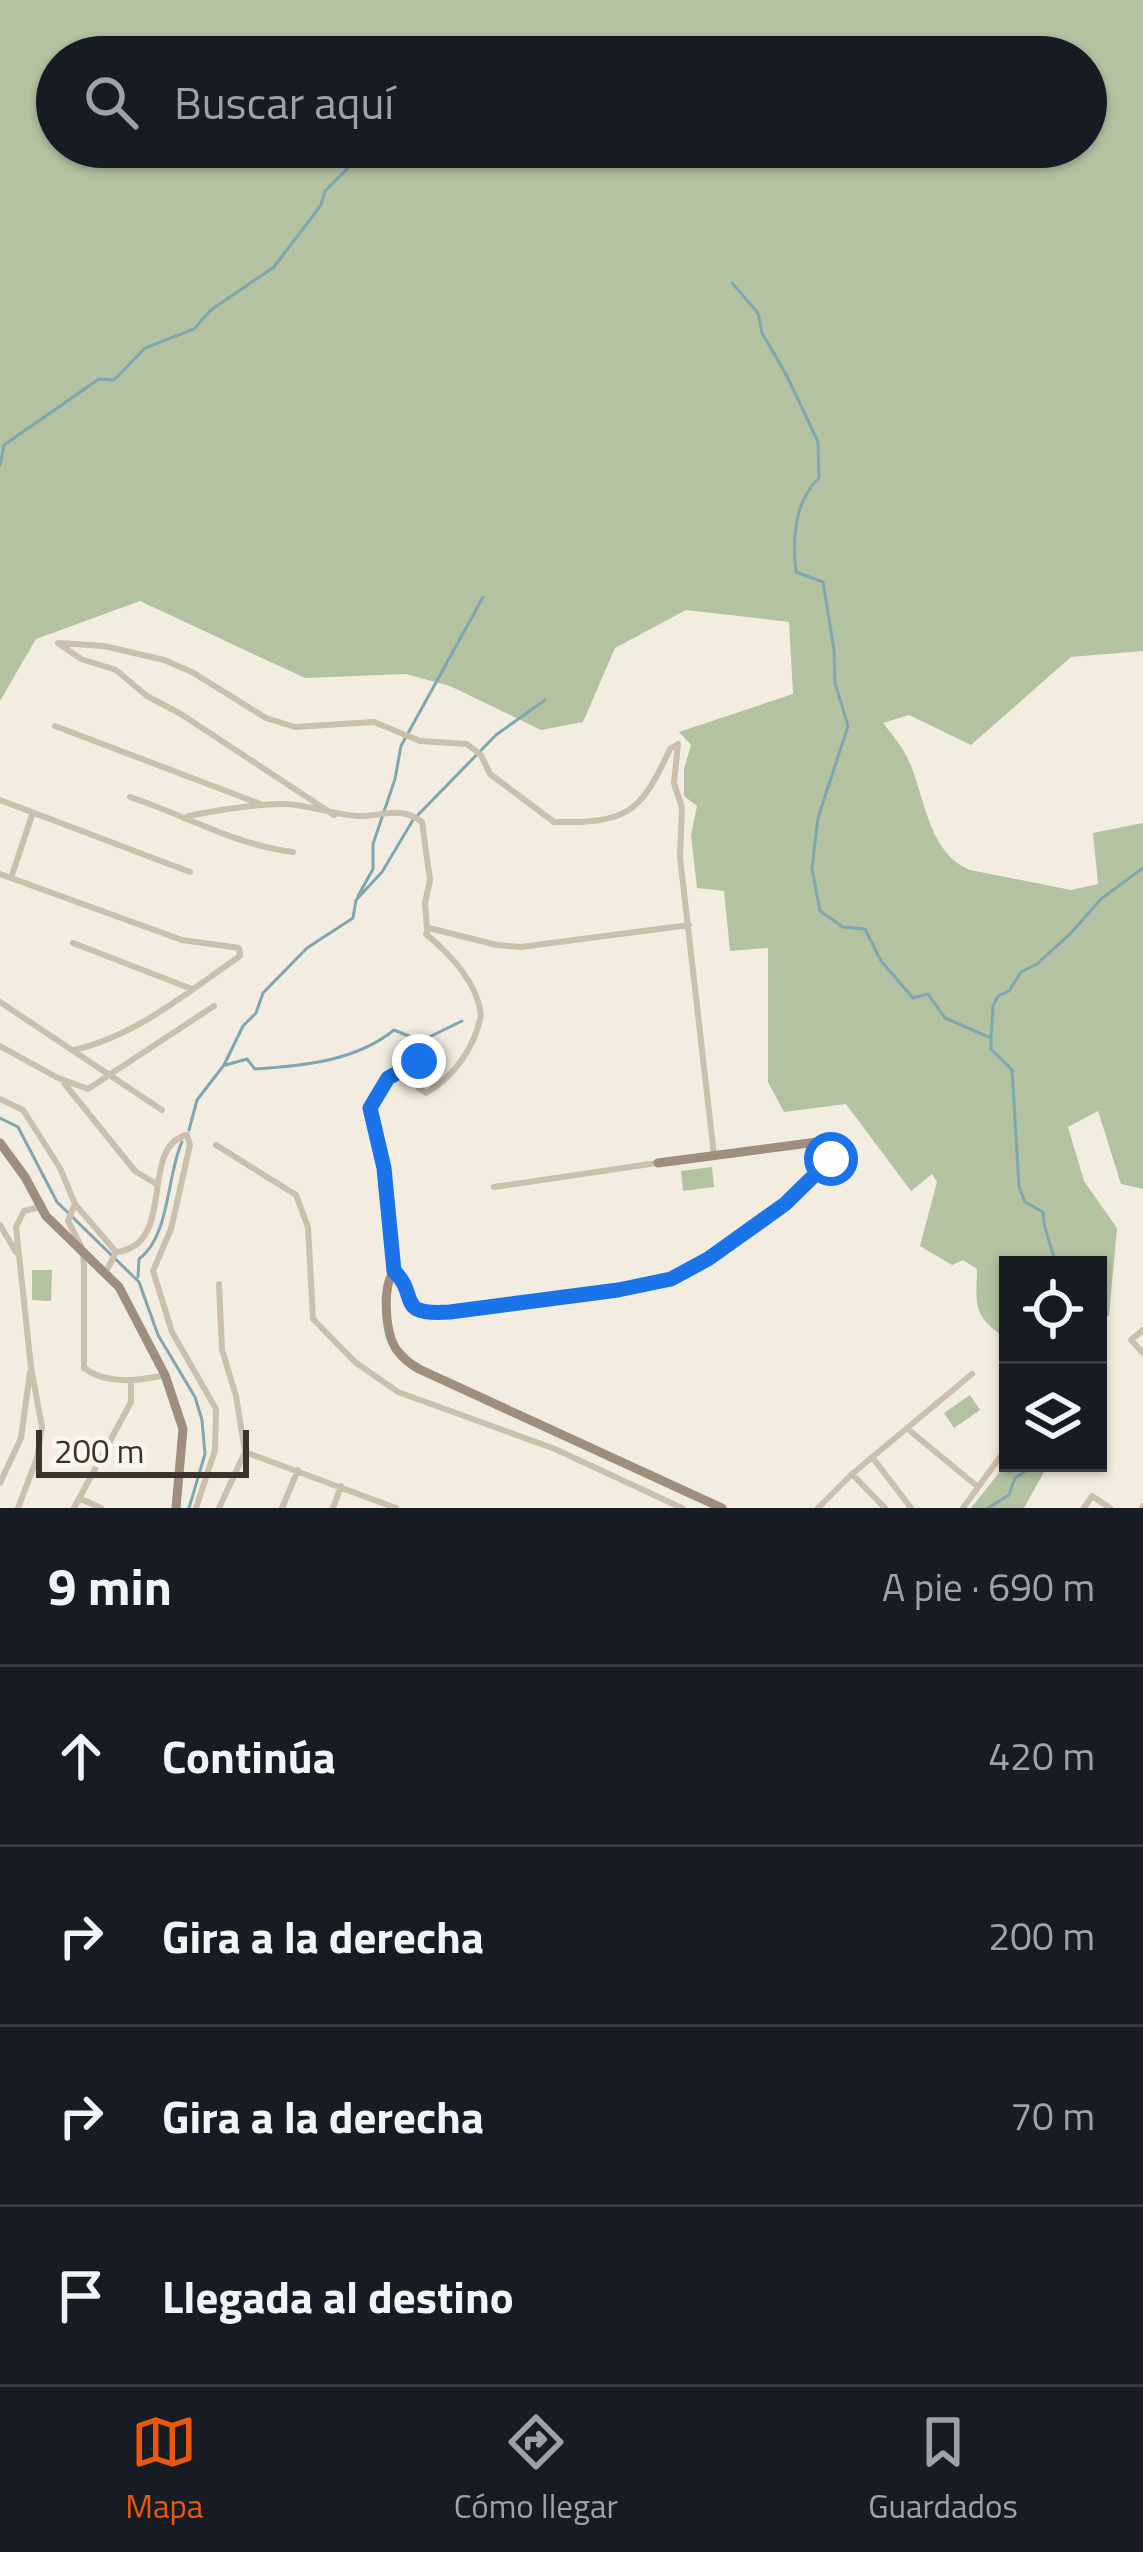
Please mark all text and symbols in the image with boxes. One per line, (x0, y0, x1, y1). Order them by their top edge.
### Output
search box (36, 36, 1107, 168)
text: Buscar aquí (174, 68, 394, 136)
icon: search (78, 69, 144, 135)
route end (392, 1034, 446, 1088)
route start (804, 1132, 858, 1186)
map controls (999, 1256, 1107, 1472)
button: locate (999, 1256, 1107, 1364)
button: layers (999, 1364, 1107, 1472)
scale bar (36, 1424, 249, 1477)
text: 200 m (54, 1426, 144, 1476)
text: 9 min (48, 1547, 172, 1625)
text: A pie · 690 m (882, 1557, 1095, 1616)
text: Continúa (162, 1722, 336, 1790)
icon: ahead (48, 1723, 114, 1789)
text: 420 m (988, 1726, 1095, 1785)
text: Gira a la derecha (162, 1902, 484, 1970)
icon: right (48, 1903, 114, 1969)
text: 200 m (988, 1906, 1095, 1965)
text: Gira a la derecha (162, 2082, 484, 2150)
icon: right (48, 2083, 114, 2149)
text: 70 m (1010, 2086, 1095, 2145)
text: Llegada al destino (162, 2262, 514, 2330)
icon: arrive (48, 2263, 114, 2329)
tab: Mapa (125, 2409, 203, 2531)
tab: Cómo llegar (454, 2409, 618, 2531)
tab: Guardados (868, 2409, 1018, 2531)

